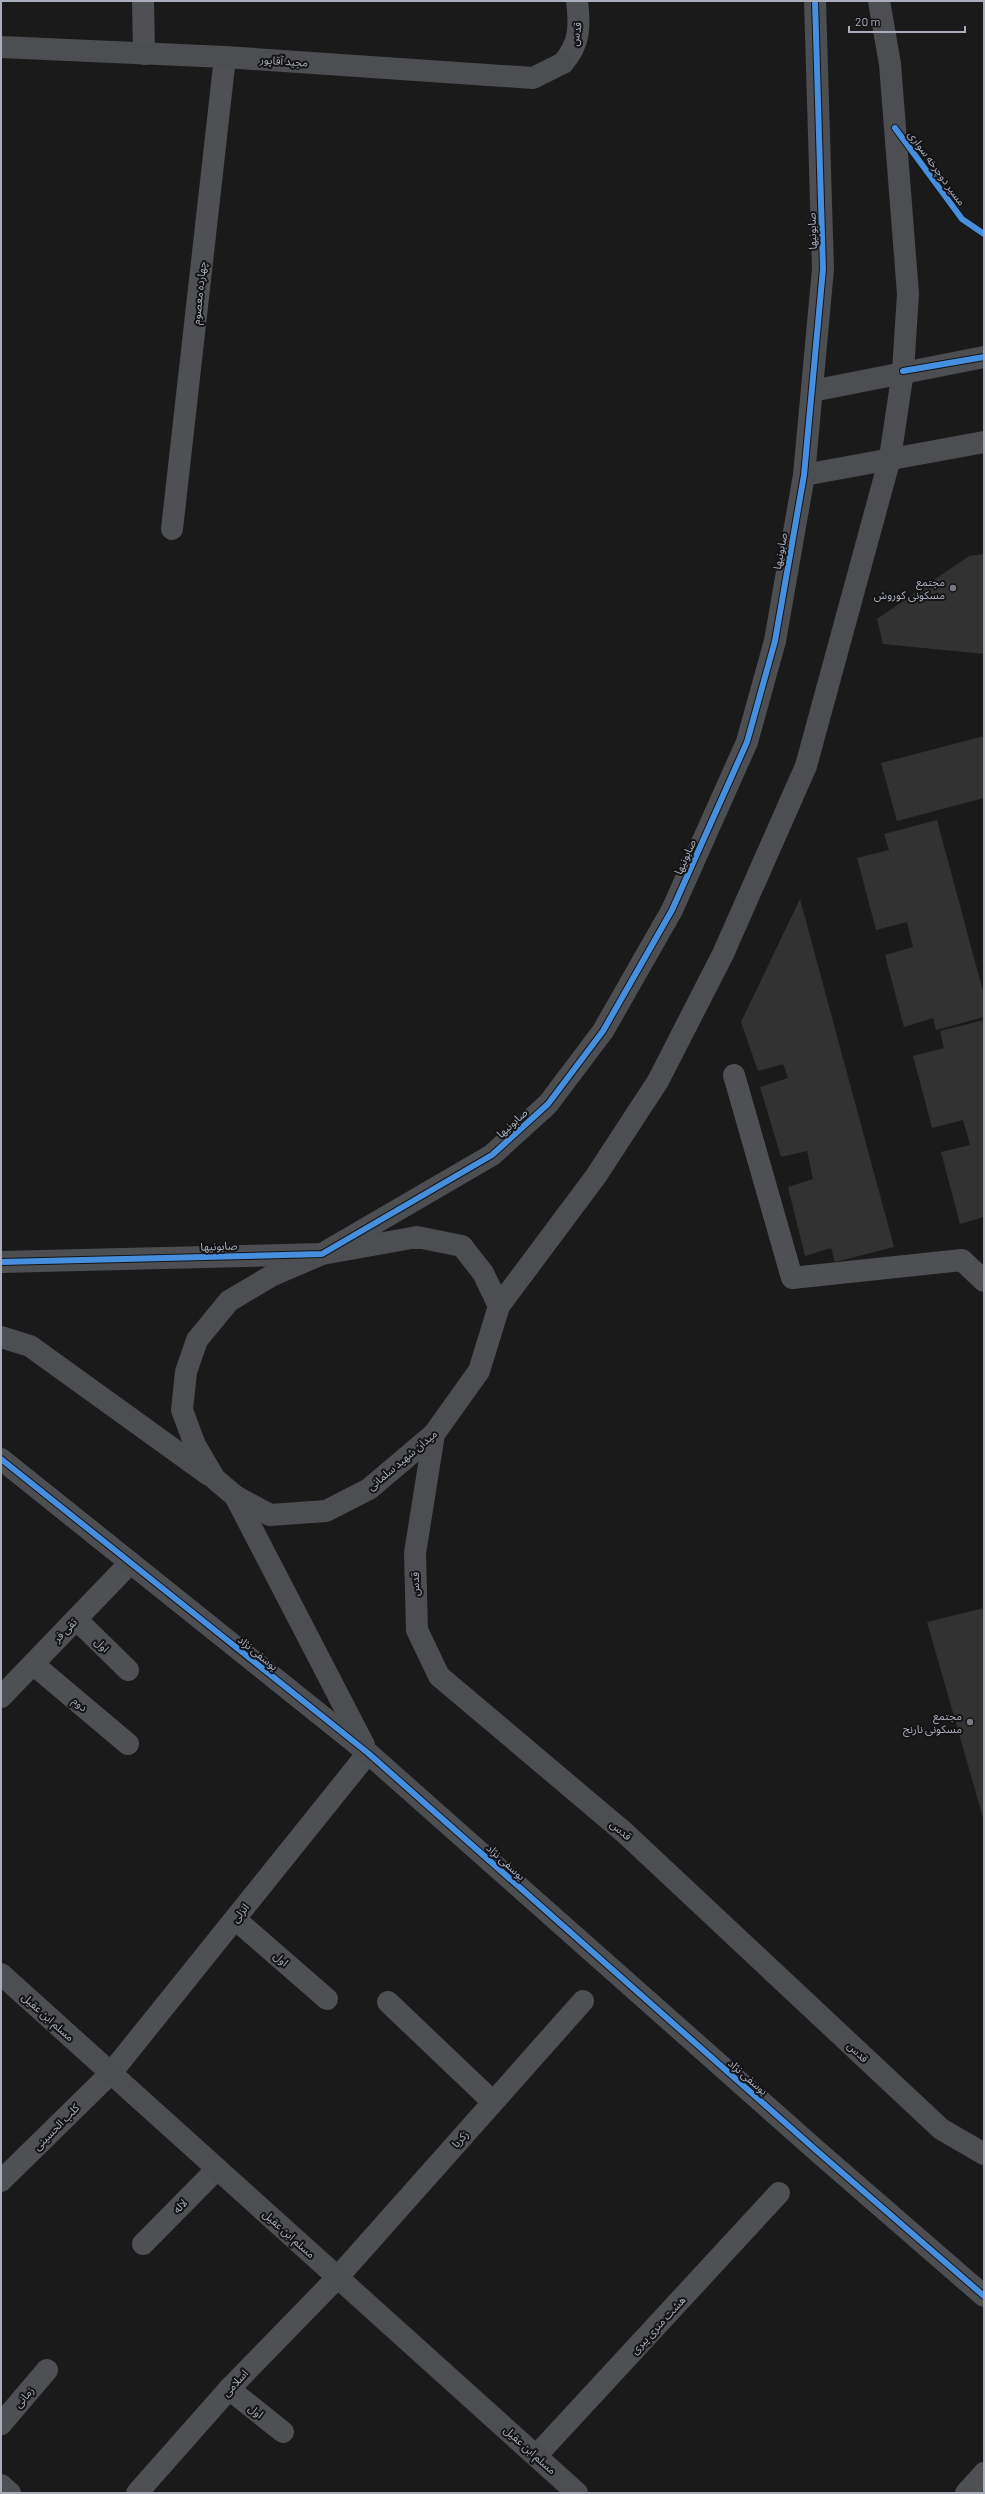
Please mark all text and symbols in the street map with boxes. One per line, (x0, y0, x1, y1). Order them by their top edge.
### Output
scale bar (849, 8, 965, 34)
text: 20 m (855, 14, 881, 28)
street label: قدس (567, 21, 585, 47)
street label: مجید آقاپور (258, 52, 309, 71)
street label: مسیر دوچرخه سواری (904, 128, 969, 209)
street label: صابونیها (804, 212, 820, 250)
street label: چهارده معصوم (189, 260, 210, 325)
street label: صابونیها (770, 531, 790, 571)
place label: مجتمع مسکونی کوروش (874, 575, 945, 602)
marker: مجتمع مسکونی کوروش (948, 583, 958, 593)
street label: صابونیها (671, 837, 699, 877)
street label: صابونیها (494, 1105, 531, 1141)
street label: صابونیها (200, 1238, 238, 1254)
street label: میدان شهید سلمانی (364, 1427, 440, 1493)
street label: قدس (408, 1572, 422, 1596)
street label: تقی فر (49, 1615, 80, 1646)
street label: یوسفی نژاد (235, 1633, 281, 1674)
street label: اول (92, 1635, 112, 1655)
street label: دوم (69, 1694, 90, 1715)
place label: مجتمع مسکونی نارنج (903, 1709, 962, 1737)
marker: مجتمع مسکونی نارنج (965, 1717, 975, 1727)
street label: قدس (607, 1817, 635, 1843)
street label: یوسفی نژاد (484, 1841, 528, 1883)
street label: انزلی (228, 1901, 252, 1925)
street label: اول (271, 1949, 291, 1969)
street label: مسلم ابن عقیل (18, 1990, 77, 2046)
street label: قدس (844, 2039, 872, 2065)
street label: یوسفی نژاد (725, 2056, 771, 2098)
street label: کلب الحسینی (30, 2101, 83, 2153)
street label: زکریا (449, 2127, 471, 2151)
street label: لاله (170, 2196, 189, 2215)
street label: مسلم ابن عقیل (259, 2207, 318, 2263)
street label: هشت متری پیری (627, 2293, 689, 2358)
street label: اسلامی (219, 2367, 251, 2399)
street label: زمانی (11, 2383, 37, 2411)
street label: اول (246, 2401, 266, 2421)
street label: مسلم ابن عقیل (500, 2423, 559, 2479)

